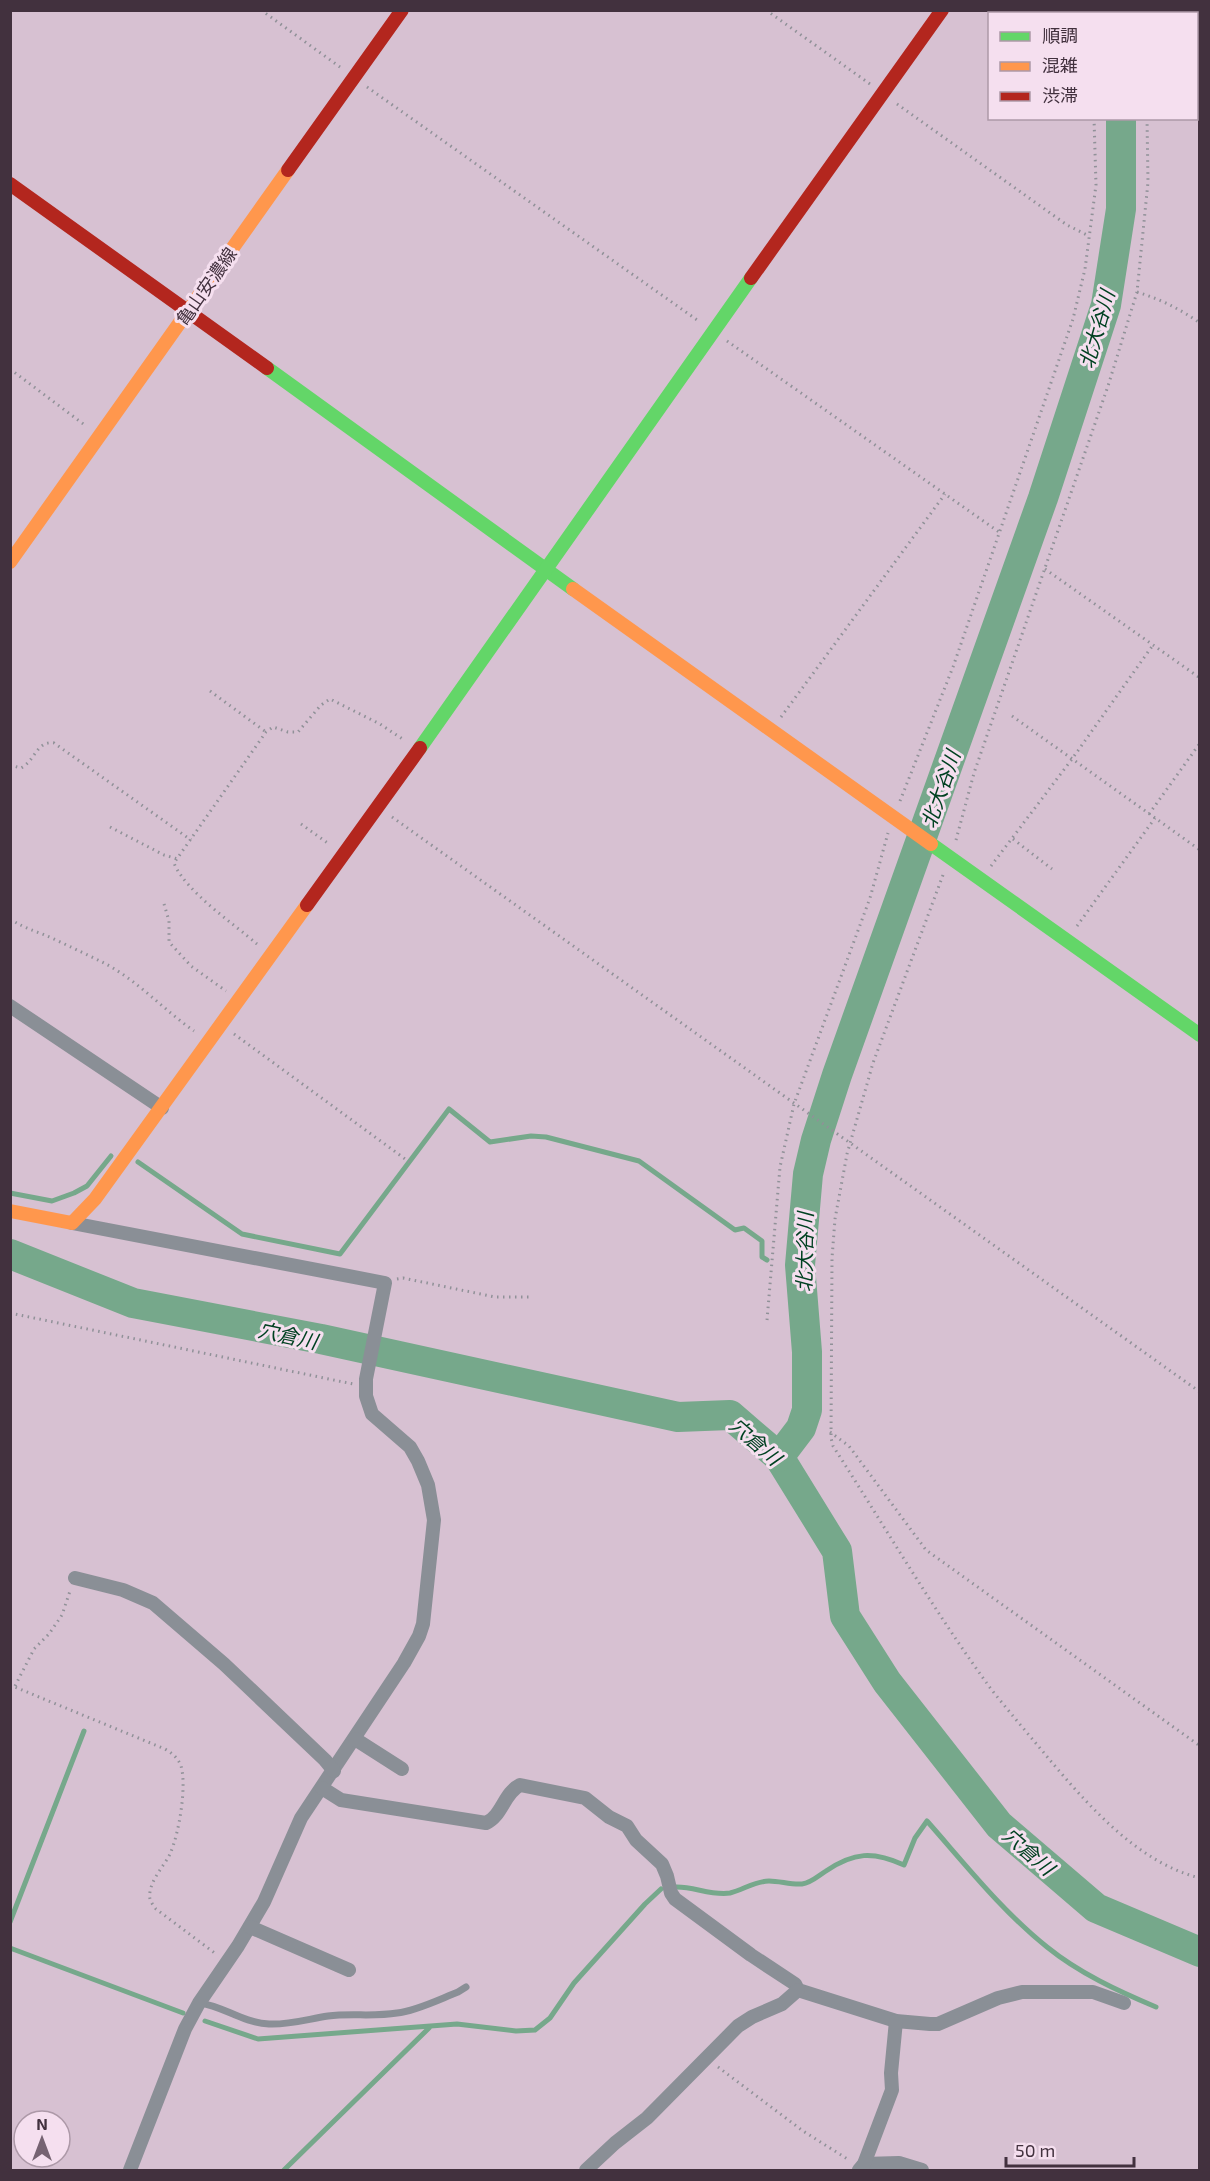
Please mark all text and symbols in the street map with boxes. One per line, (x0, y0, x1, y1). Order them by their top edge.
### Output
legend (988, 12, 1198, 120)
text: 順調 (1042, 24, 1078, 46)
text: 混雑 (1042, 54, 1078, 76)
text: 渋滞 (1042, 84, 1078, 106)
street label: 亀山安濃線 (171, 243, 241, 329)
water label: 北大谷川 (1073, 285, 1119, 371)
water label: 北大谷川 (916, 745, 965, 831)
water label: 北大谷川 (791, 1210, 817, 1292)
water label: 穴倉川 (256, 1317, 322, 1353)
water label: 穴倉川 (725, 1412, 788, 1471)
water label: 穴倉川 (998, 1822, 1061, 1881)
north arrow (12, 2109, 72, 2169)
text: N (36, 2114, 48, 2133)
scale bar (1006, 2130, 1134, 2168)
text: 50 m (1015, 2139, 1055, 2161)

